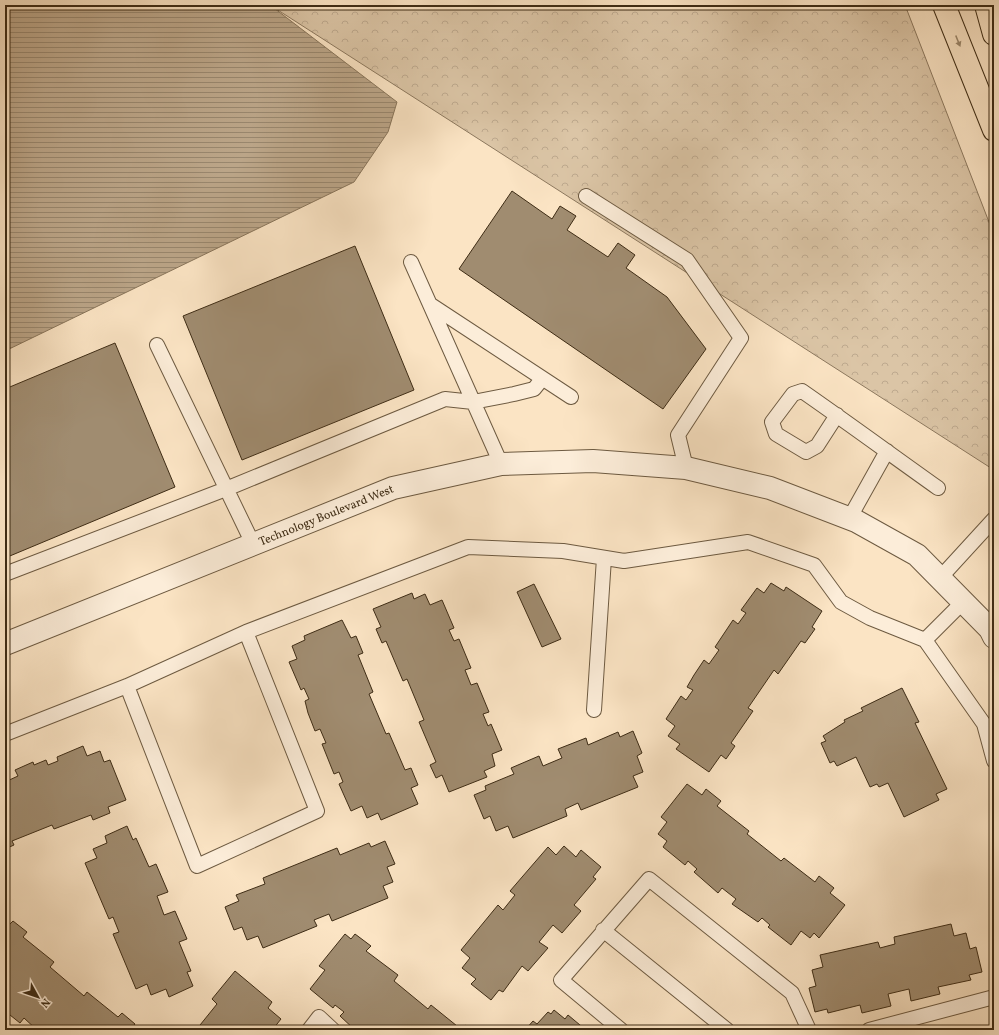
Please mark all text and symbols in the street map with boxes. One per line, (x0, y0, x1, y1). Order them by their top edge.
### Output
one-way arrow (956, 36, 962, 48)
street label: Technology Boulevard West (257, 481, 396, 550)
north arrow (18, 977, 58, 1017)
text: N (36, 995, 53, 1010)

